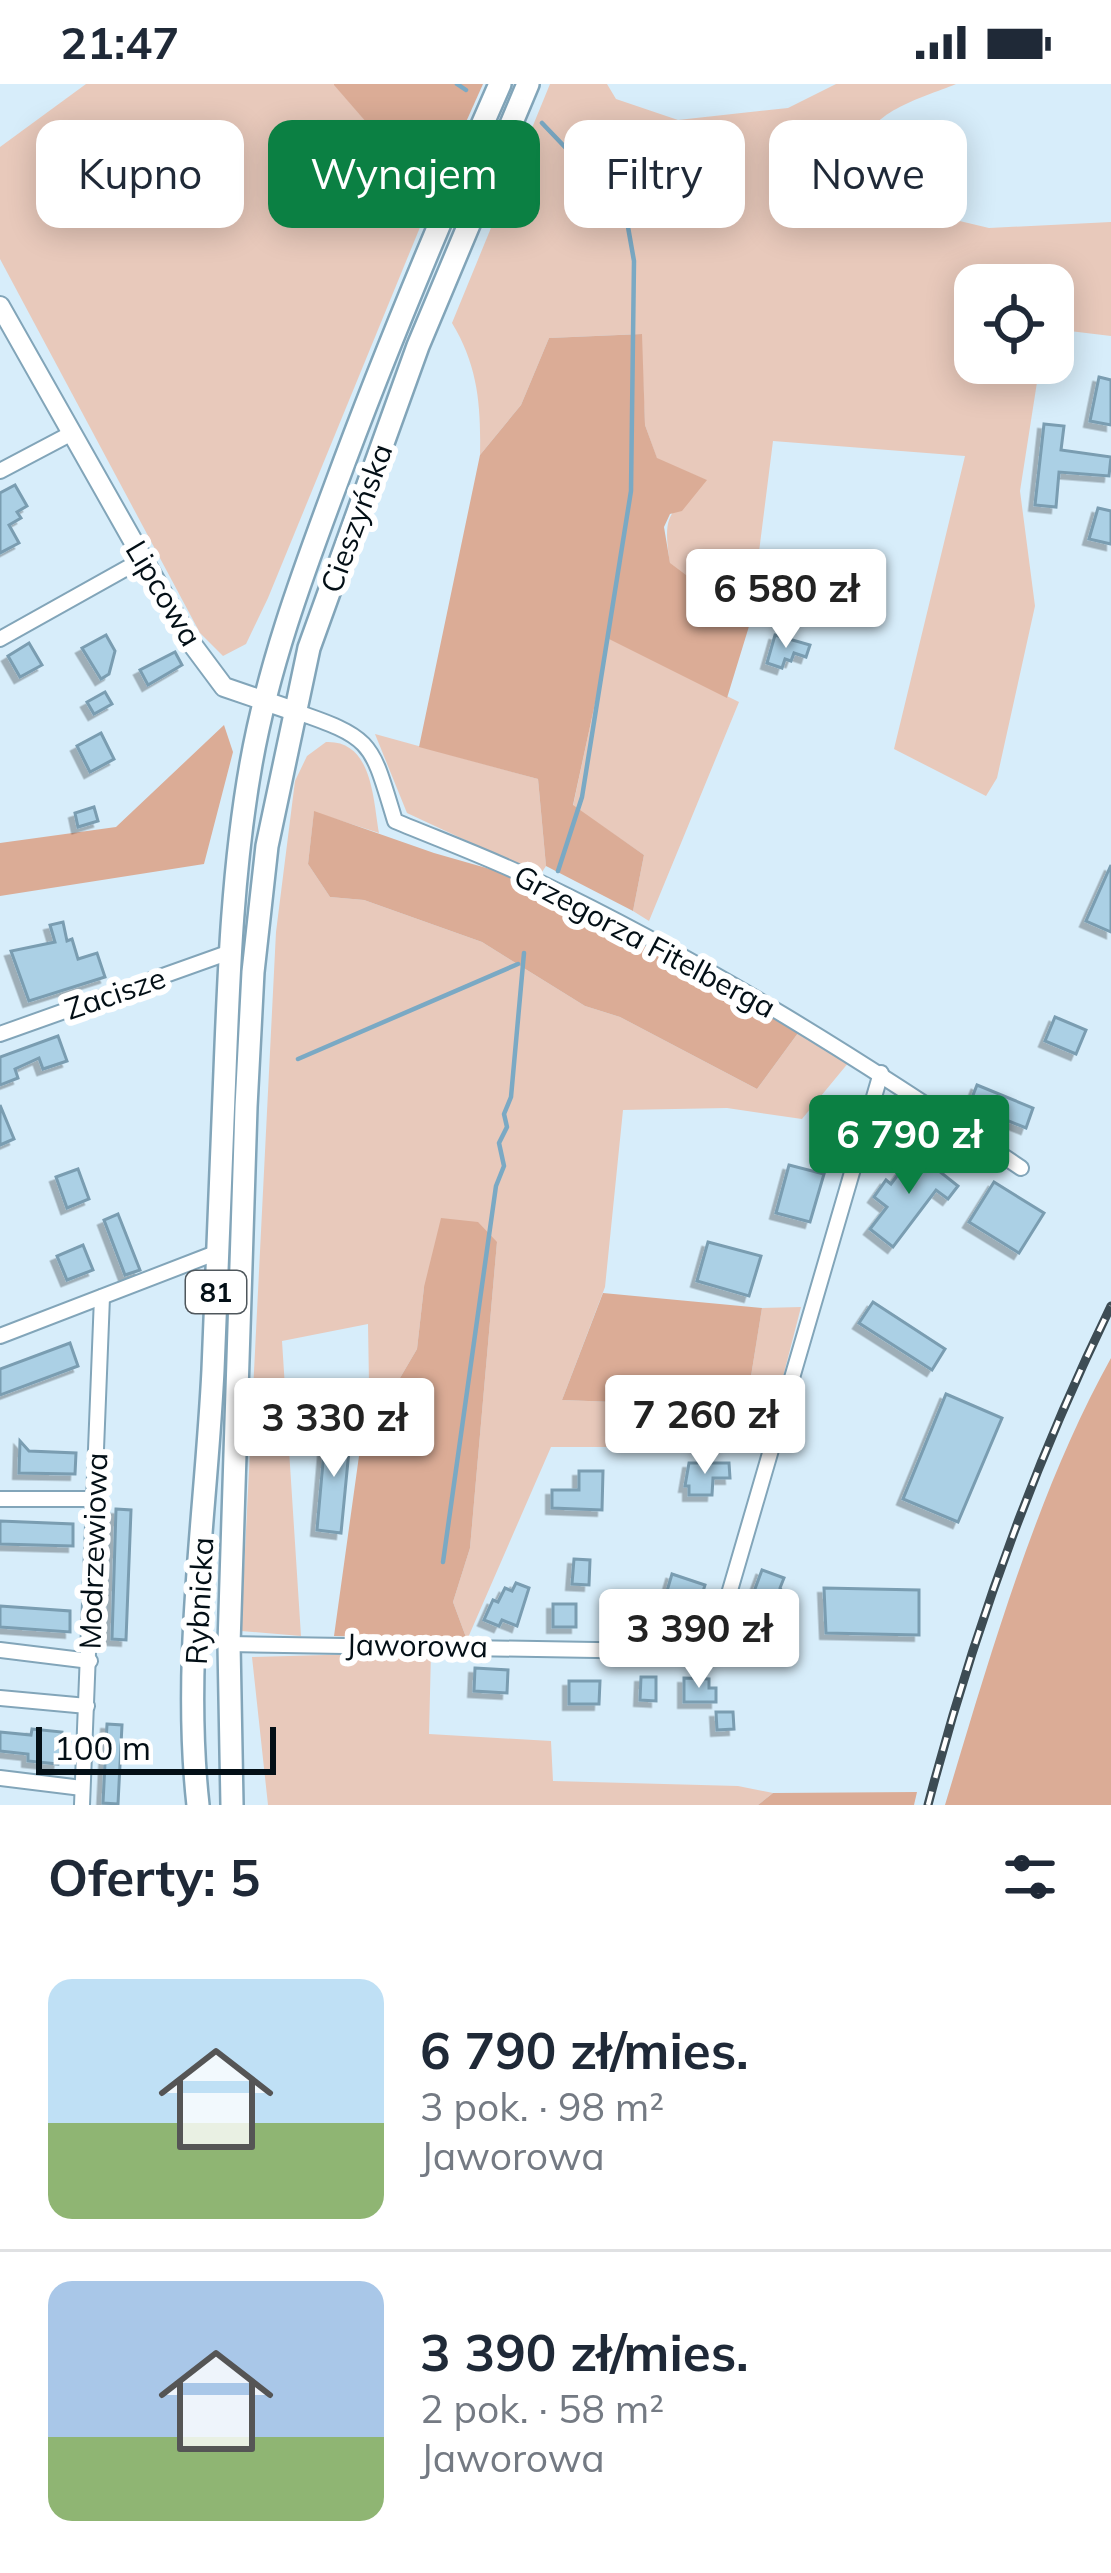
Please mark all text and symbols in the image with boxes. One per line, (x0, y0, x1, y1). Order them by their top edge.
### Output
text: 21:47 (60, 14, 179, 70)
chip: Kupno (36, 120, 244, 228)
chip: Wynajem (268, 120, 540, 228)
chip: Filtry (564, 120, 745, 228)
chip: Nowe (769, 120, 967, 228)
map controls (954, 264, 1074, 384)
button: locate (954, 264, 1074, 384)
street label: Cieszyńska (312, 438, 400, 598)
street label: Lipcowa (118, 533, 210, 653)
pin: 6 580 zł (662, 549, 910, 651)
text: 6 580 zł (713, 563, 859, 612)
street label: Grzegorza Fitelberga (508, 856, 782, 1026)
street label: Zacisze (60, 958, 170, 1028)
pin: 6 790 zł (785, 1095, 1033, 1197)
text: 6 790 zł (836, 1109, 982, 1158)
road number: 81 (186, 1271, 246, 1313)
pin: 7 260 zł (581, 1375, 829, 1477)
pin: 3 330 zł (210, 1378, 458, 1480)
text: 7 260 zł (632, 1389, 778, 1438)
text: 3 330 zł (261, 1392, 407, 1441)
street label: Modrzewiowa (71, 1452, 115, 1650)
street label: Rybnicka (177, 1536, 221, 1666)
pin: 3 390 zł (575, 1589, 823, 1691)
text: 3 390 zł (626, 1603, 772, 1652)
street label: Jaworowa (346, 1625, 488, 1665)
scale bar (36, 1721, 276, 1774)
text: 100 m (54, 1727, 151, 1768)
icon: filters (997, 1844, 1063, 1910)
text: Oferty: 5 (48, 1845, 260, 1909)
text: 6 790 zł/mies. (420, 2018, 749, 2082)
icon: home (144, 2027, 288, 2171)
text: 3 pok. · 98 m² (420, 2082, 664, 2131)
text: Jaworowa (420, 2131, 605, 2180)
text: 3 390 zł/mies. (420, 2320, 749, 2384)
icon: home (144, 2329, 288, 2473)
text: 2 pok. · 58 m² (420, 2384, 664, 2433)
text: Jaworowa (420, 2433, 605, 2482)

